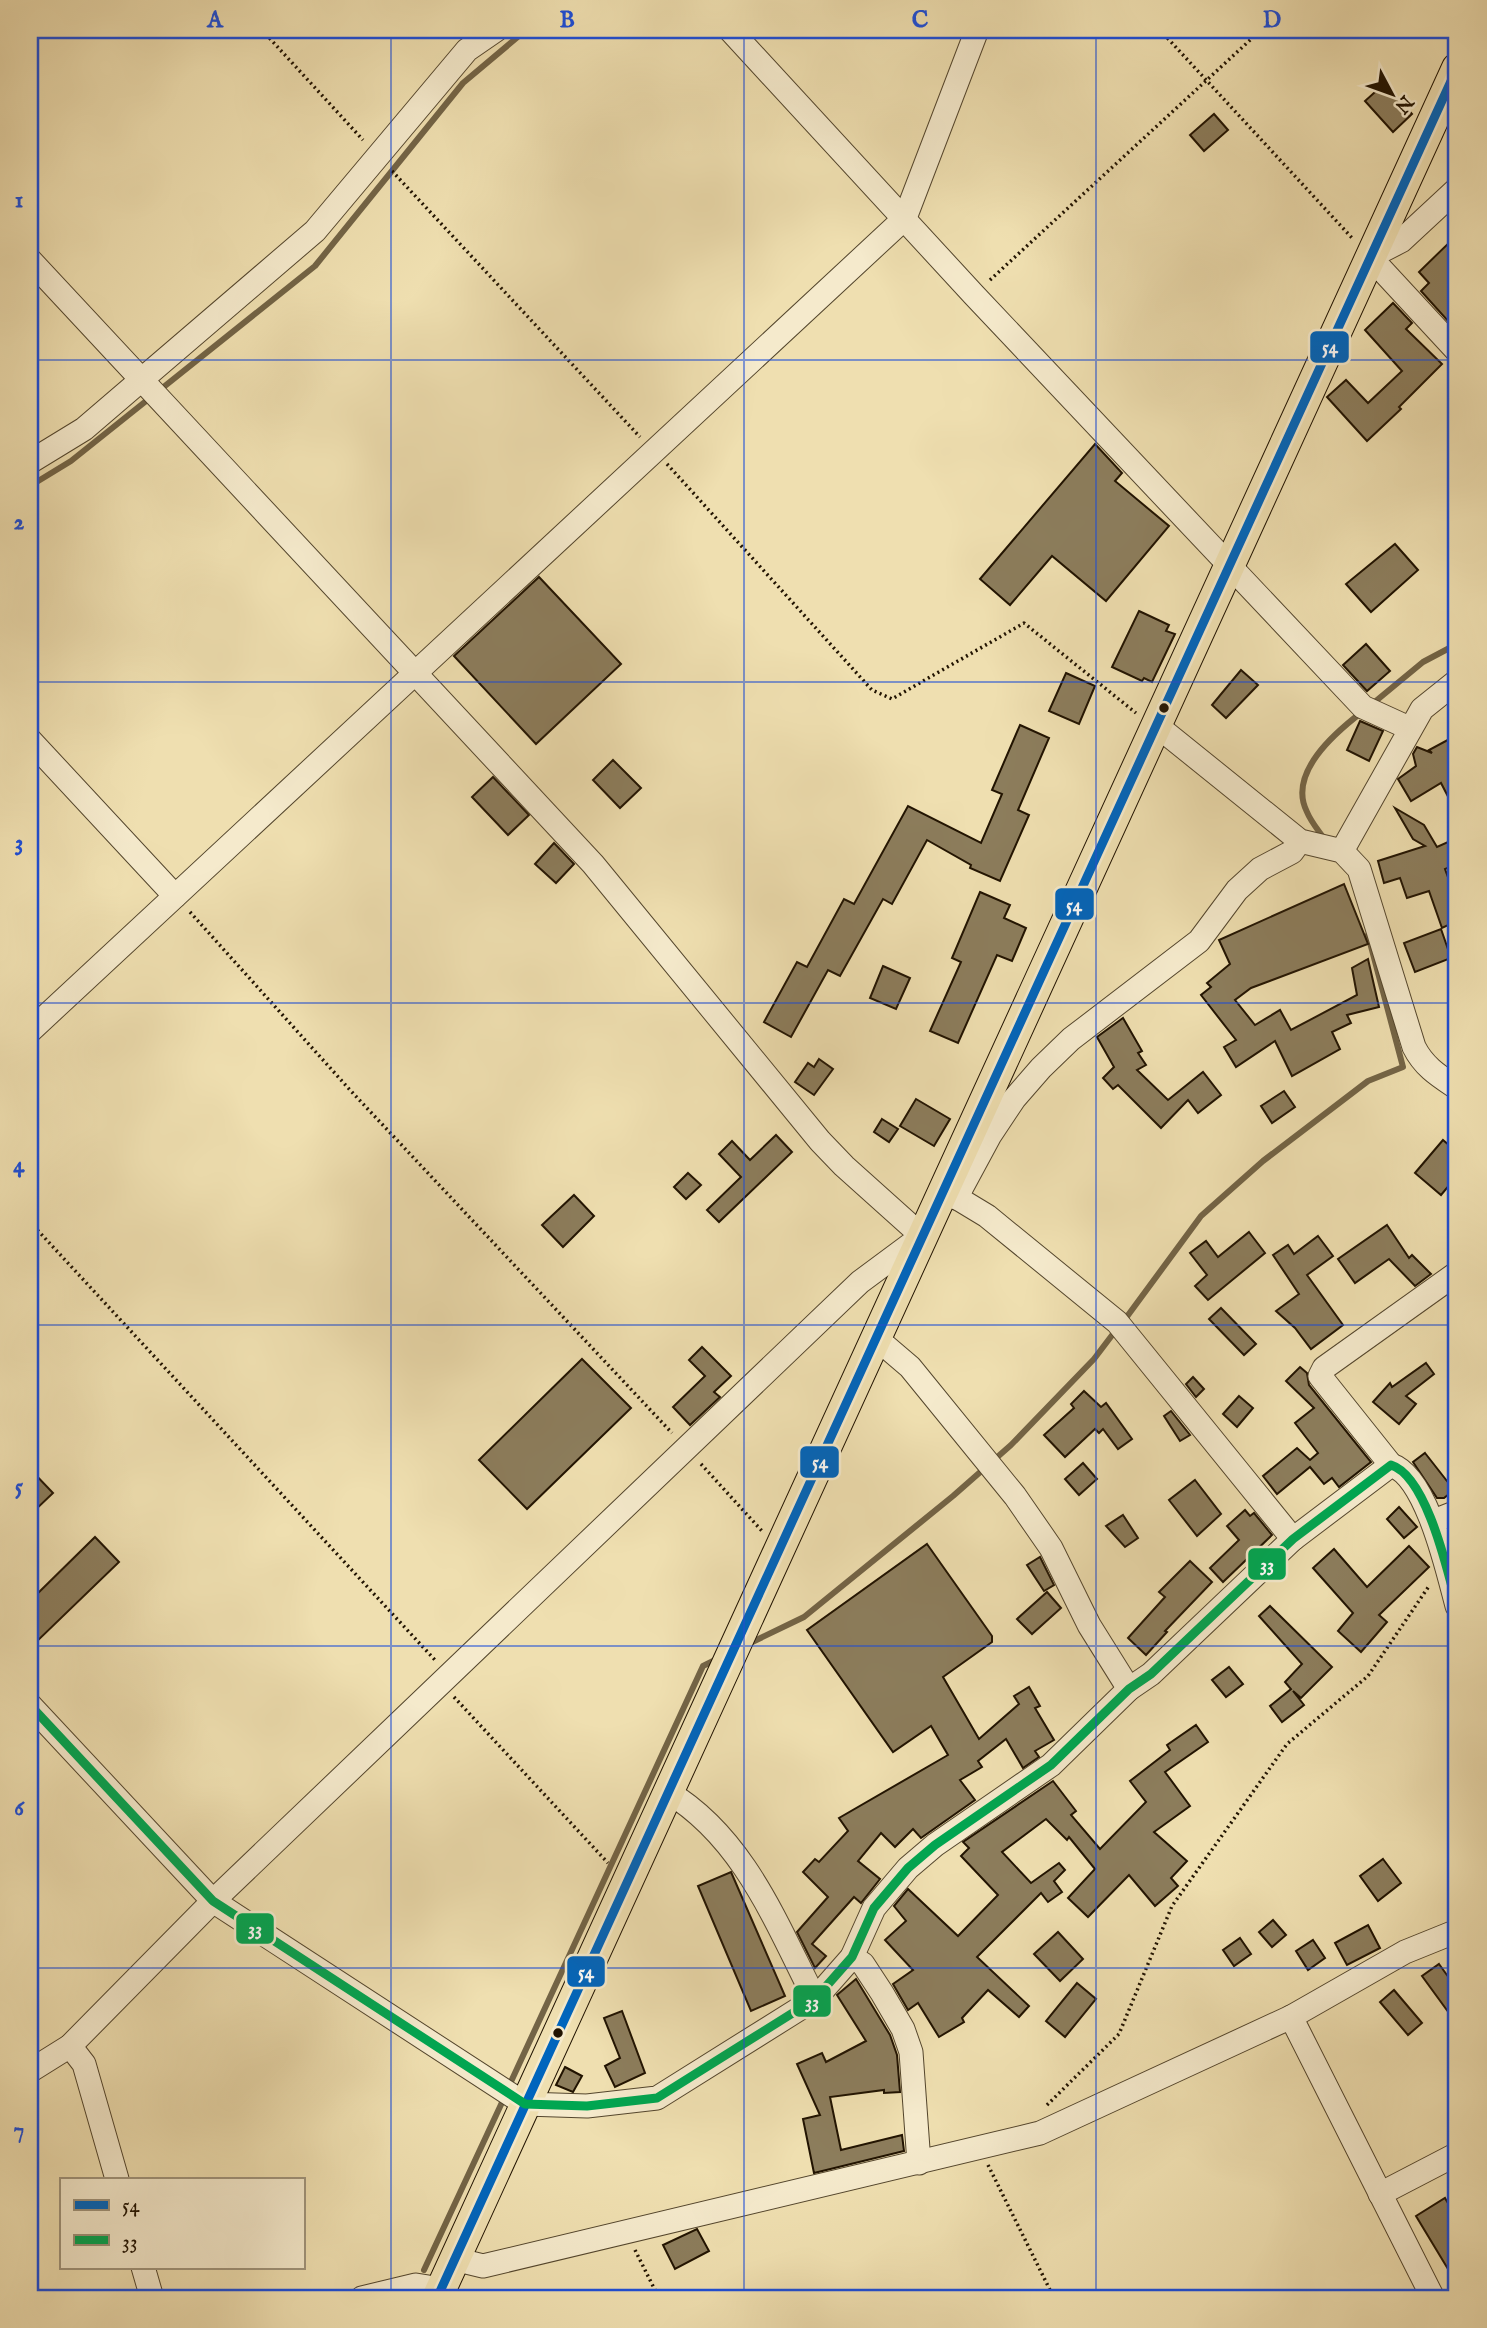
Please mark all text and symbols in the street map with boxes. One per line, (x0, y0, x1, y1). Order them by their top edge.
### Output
text: A (206, 6, 224, 35)
text: B (559, 6, 575, 35)
text: C (912, 6, 929, 35)
text: D (1263, 6, 1281, 35)
north arrow (1358, 60, 1428, 130)
text: N (1389, 89, 1418, 118)
text: 1 (15, 186, 23, 215)
line badge: 54 (1309, 330, 1350, 364)
text: 54 (1322, 336, 1339, 360)
text: 2 (14, 508, 25, 537)
unlabelled marker (1157, 701, 1171, 715)
text: 3 (15, 829, 23, 858)
line badge: 54 (1054, 887, 1095, 921)
text: 54 (1066, 894, 1083, 918)
text: 4 (13, 1151, 25, 1180)
line badge: 54 (799, 1445, 840, 1479)
text: 54 (812, 1451, 829, 1475)
text: 5 (15, 1473, 24, 1502)
line badge: 33 (1247, 1547, 1287, 1581)
text: 33 (1260, 1554, 1274, 1578)
text: 6 (14, 1794, 25, 1823)
line badge: 33 (235, 1912, 275, 1945)
text: 33 (248, 1918, 262, 1942)
line badge: 54 (566, 1955, 606, 1988)
text: 54 (578, 1961, 595, 1985)
line badge: 33 (792, 1984, 832, 2018)
text: 33 (805, 1991, 819, 2015)
unlabelled marker (551, 2026, 565, 2040)
text: 7 (14, 2116, 24, 2145)
legend (60, 2178, 304, 2268)
text: 54 (122, 2193, 141, 2220)
text: 33 (122, 2229, 138, 2256)

